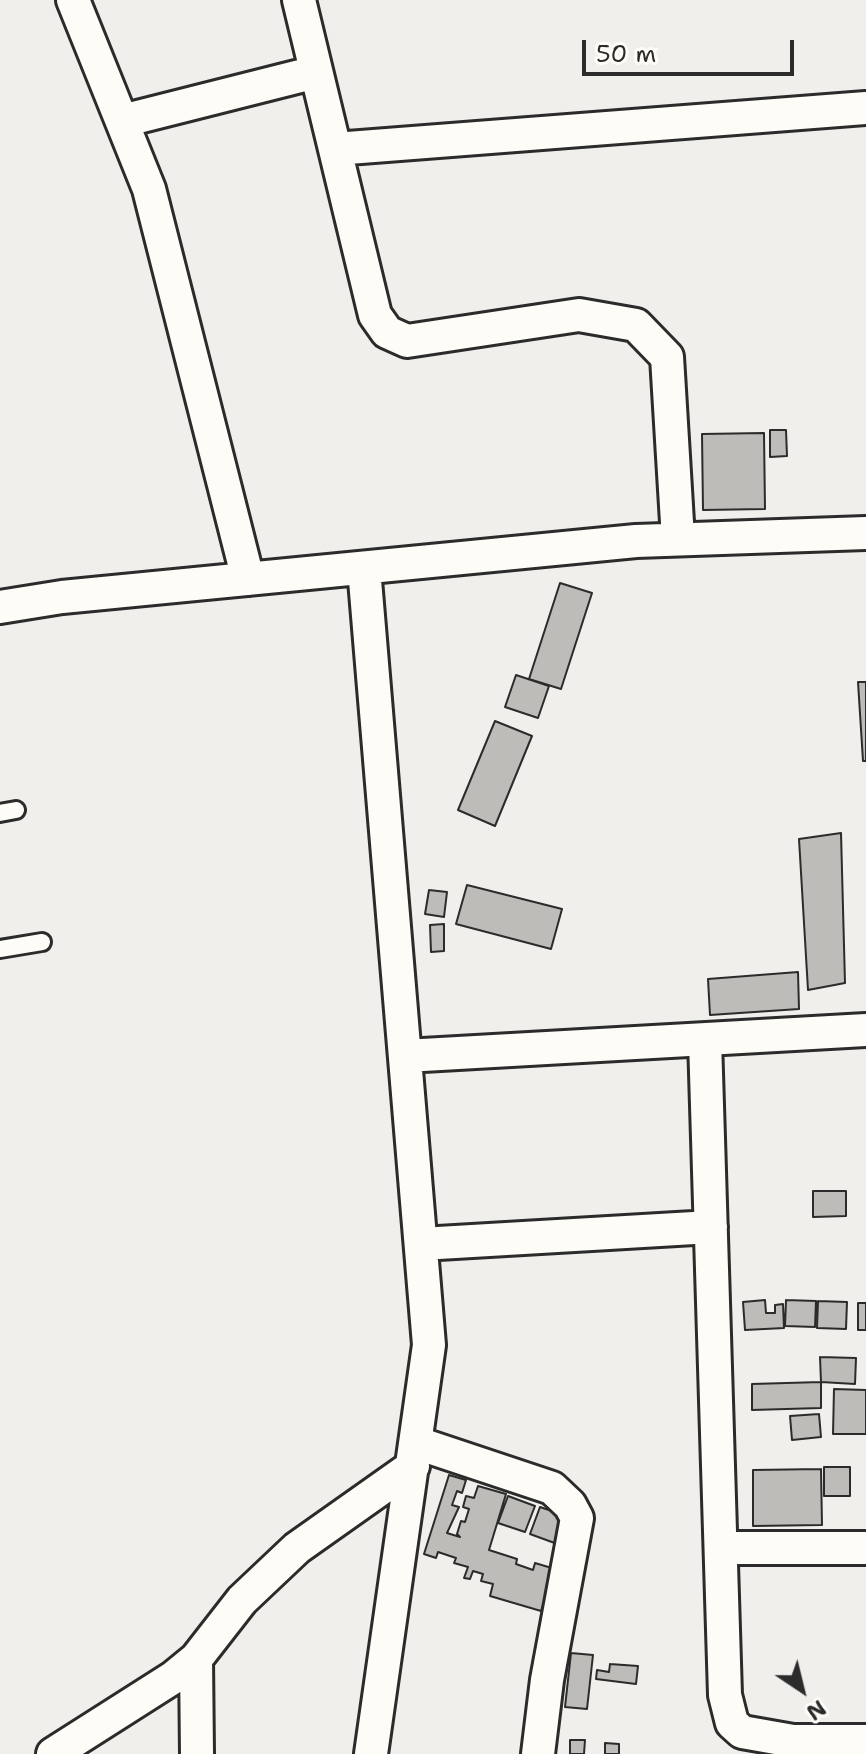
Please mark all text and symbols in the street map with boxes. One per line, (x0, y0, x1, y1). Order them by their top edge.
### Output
scale bar (586, 24, 798, 74)
text: 50 m (596, 38, 656, 70)
north arrow (762, 1650, 842, 1730)
text: N (801, 1693, 832, 1727)

